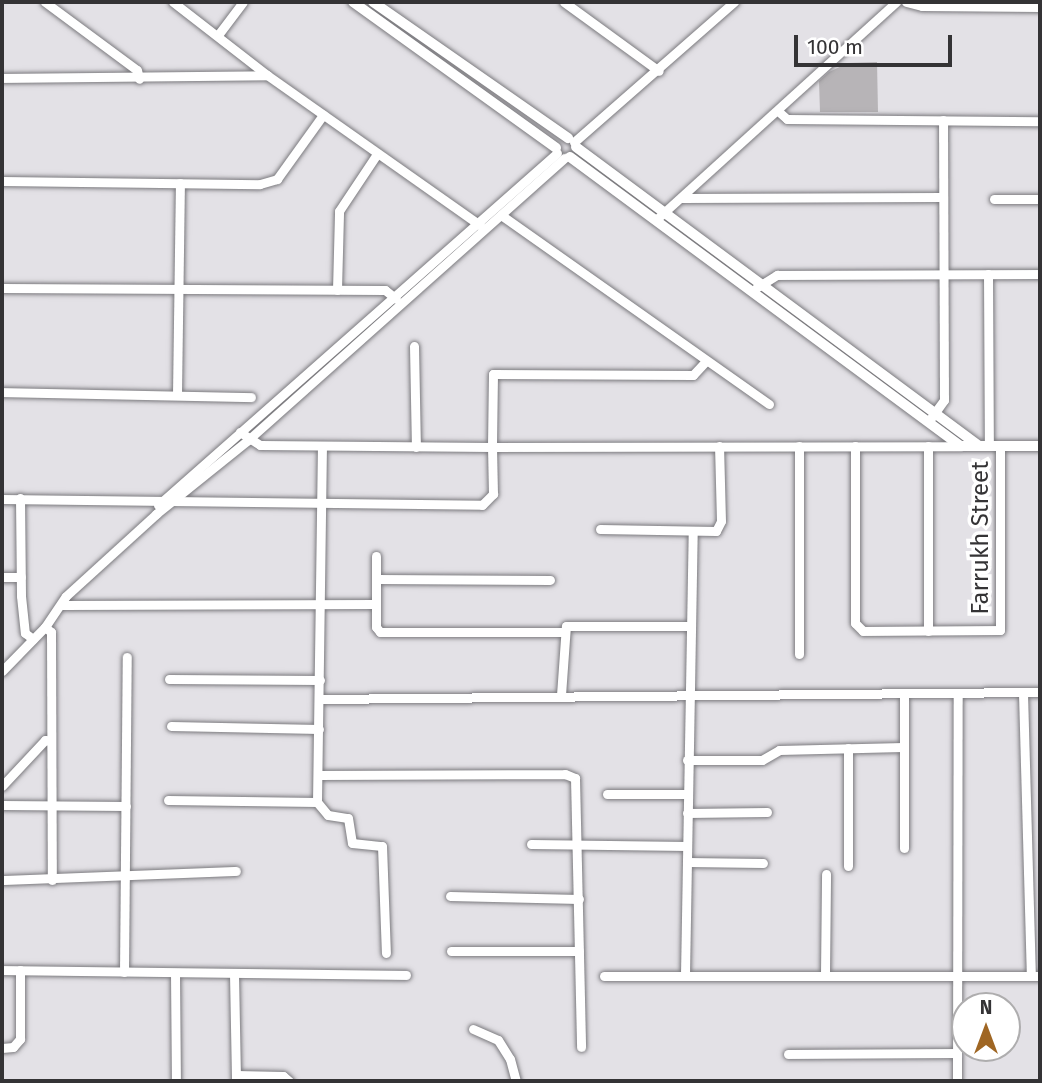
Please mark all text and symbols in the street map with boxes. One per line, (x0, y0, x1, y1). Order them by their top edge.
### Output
scale bar (797, 21, 954, 65)
text: 100 m (807, 34, 863, 60)
street label: Farrukh Street (967, 461, 995, 615)
north arrow (951, 992, 1021, 1062)
text: N (980, 996, 992, 1019)

